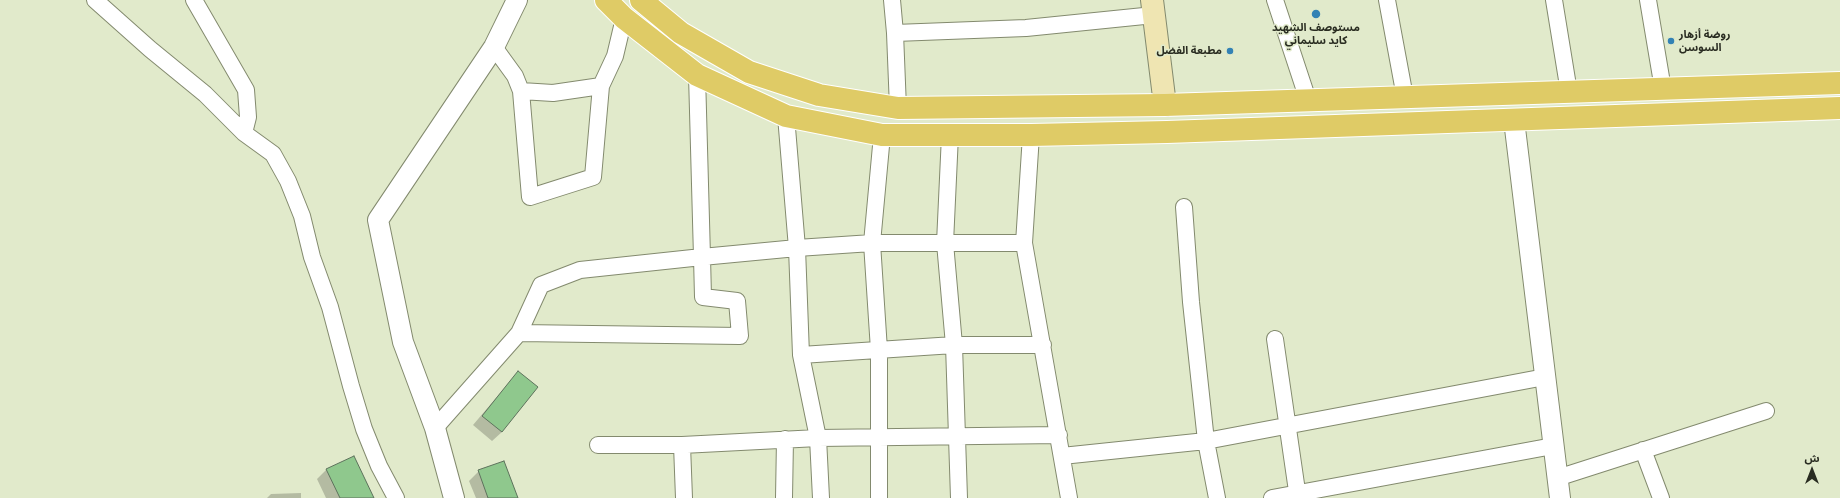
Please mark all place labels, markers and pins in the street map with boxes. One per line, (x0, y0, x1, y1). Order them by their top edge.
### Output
marker: مستوصف الشهيد كايد سليماني (1310, 8, 1322, 20)
place label: مستوصف الشهيد كايد سليماني (1272, 21, 1360, 47)
place label: روضة أزهار السوسن (1679, 28, 1730, 54)
marker: روضة أزهار السوسن (1666, 36, 1676, 46)
place label: مطبعة الفضل (1156, 44, 1222, 58)
marker: مطبعة الفضل (1225, 46, 1235, 56)

